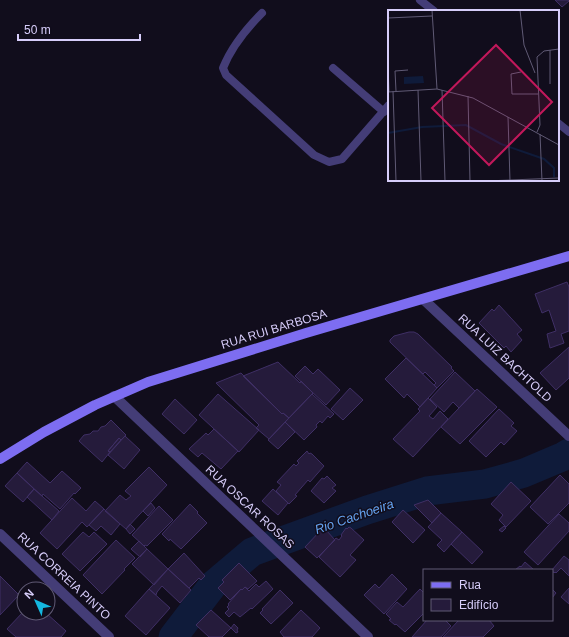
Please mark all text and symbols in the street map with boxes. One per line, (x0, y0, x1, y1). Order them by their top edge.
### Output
inset map (388, 10, 559, 181)
scale bar (18, 16, 140, 42)
text: 50 m (24, 23, 51, 37)
street label: RUA RUI BARBOSA (219, 306, 329, 352)
street label: RUA LUIZ BACHTOLD (455, 311, 555, 405)
street label: RUA OSCAR ROSAS (203, 462, 297, 552)
water label: Rio Cachoeira (313, 496, 396, 537)
street label: RUA CORREIA PINTO (14, 529, 114, 623)
legend (423, 569, 553, 621)
text: Rua (459, 578, 481, 592)
north arrow (16, 581, 56, 621)
text: Edifício (459, 598, 499, 612)

